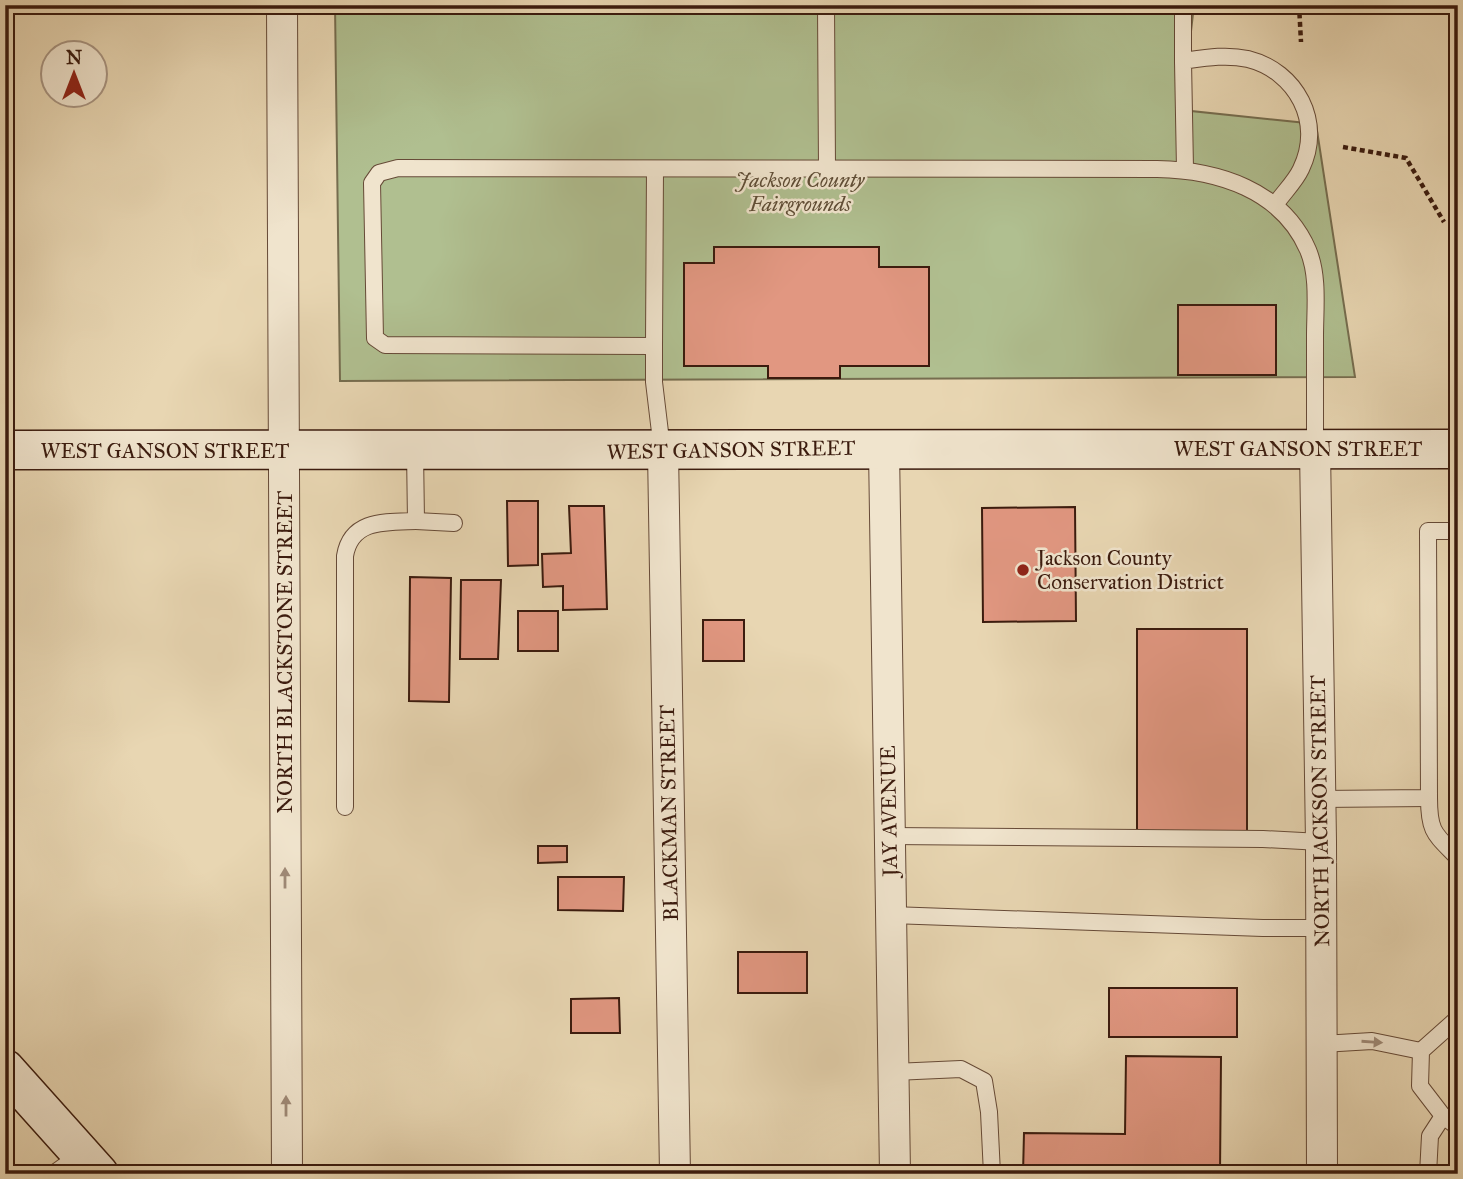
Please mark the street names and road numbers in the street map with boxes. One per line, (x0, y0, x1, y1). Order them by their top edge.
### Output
street label: WEST GANSON STREET (606, 435, 856, 465)
street label: WEST GANSON STREET (1173, 436, 1423, 462)
street label: WEST GANSON STREET (40, 438, 290, 464)
street label: NORTH BLACKSTONE STREET (272, 491, 298, 814)
street label: NORTH JACKSON STREET (1305, 675, 1335, 947)
street label: BLACKMAN STREET (654, 704, 684, 922)
street label: JAY AVENUE (875, 745, 903, 879)

